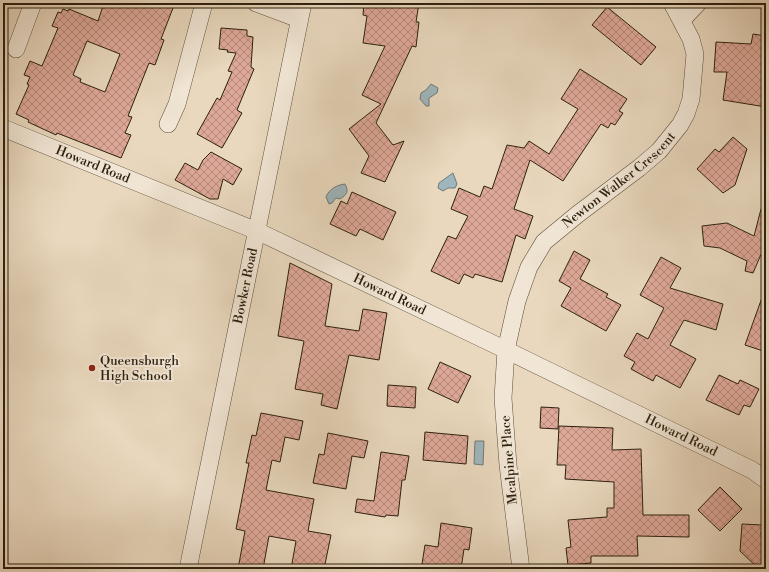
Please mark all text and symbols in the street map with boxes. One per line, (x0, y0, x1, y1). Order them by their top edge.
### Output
street label: Newton Walker Crescent (559, 129, 679, 231)
street label: Howard Road (53, 142, 133, 187)
street label: Bowker Road (230, 246, 261, 326)
street label: Howard Road (351, 270, 429, 319)
place label: Queensburgh High School (100, 353, 179, 384)
marker: Queensburgh High School (87, 363, 97, 373)
street label: Howard Road (642, 411, 721, 460)
street label: Mcalpine Place (497, 414, 521, 505)

